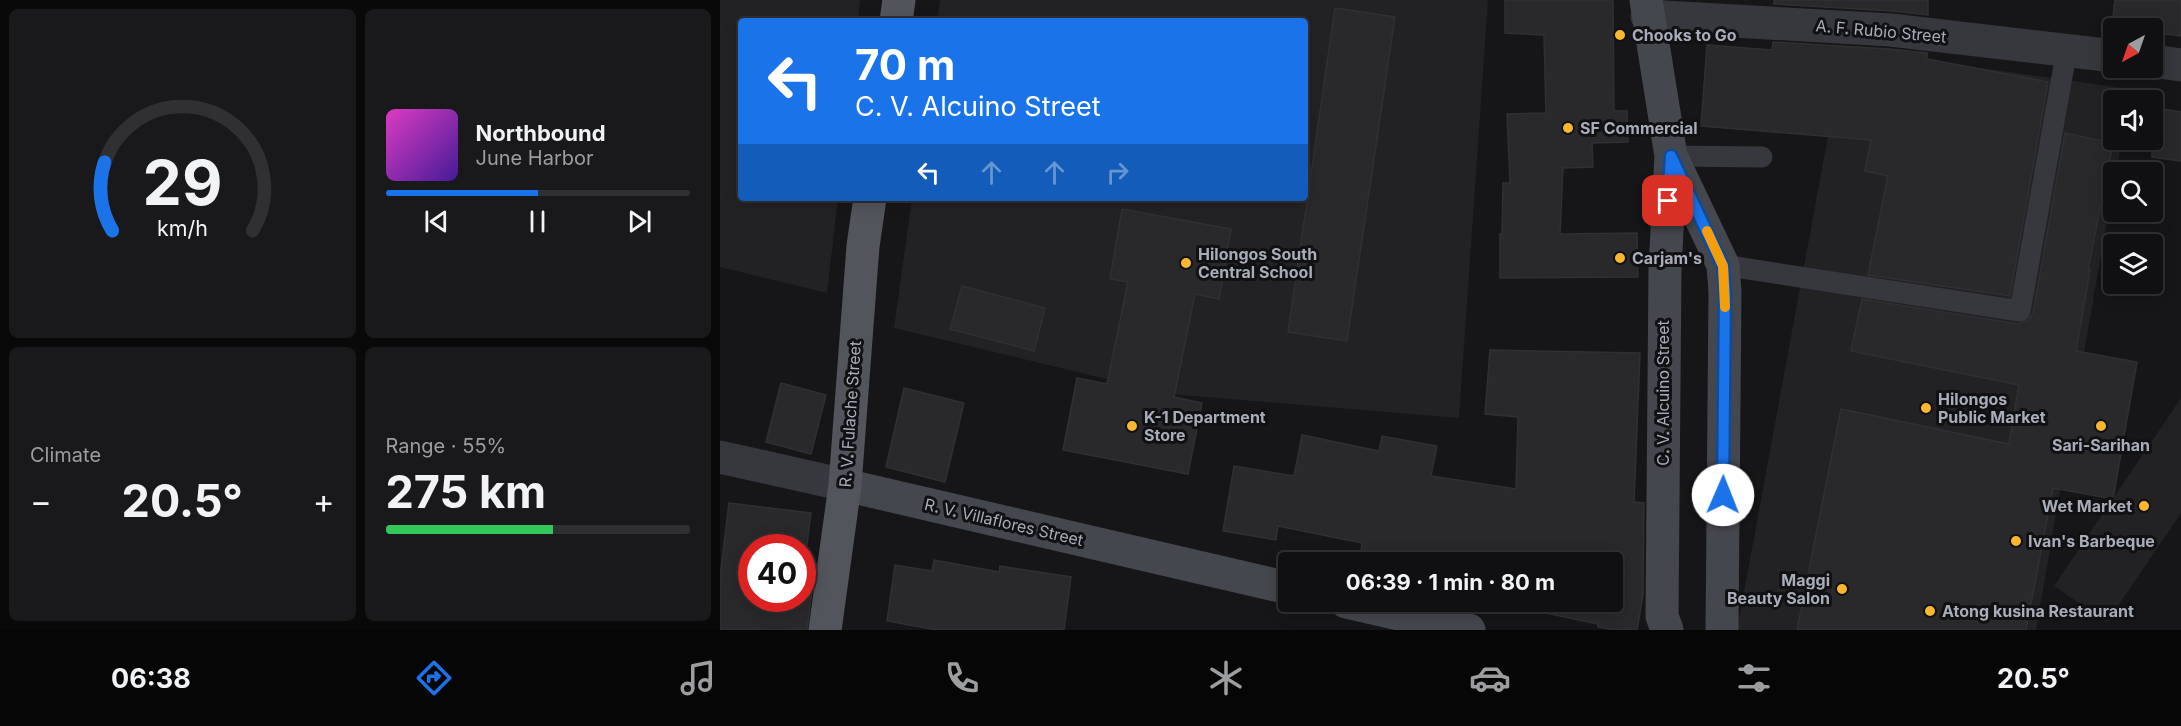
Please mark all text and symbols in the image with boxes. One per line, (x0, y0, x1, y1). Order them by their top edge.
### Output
street label: A. F. Rubio Street (1815, 15, 1947, 47)
north arrow (2103, 18, 2163, 78)
map controls (2103, 18, 2163, 294)
place label: Chooks to Go (1632, 25, 1737, 45)
marker: Chooks to Go (1613, 28, 1627, 42)
text: 70 m (855, 39, 955, 90)
icon: left (756, 42, 834, 120)
text: C. V. Alcuino Street (855, 90, 1101, 123)
button: sound (2103, 90, 2163, 150)
place label: SF Commercial (1580, 118, 1698, 138)
text: Northbound (476, 120, 606, 146)
marker: SF Commercial (1561, 121, 1575, 135)
text: 29 (142, 145, 222, 220)
text: June Harbor (476, 146, 594, 170)
icon: left (912, 156, 945, 189)
icon: ahead (975, 156, 1008, 189)
icon: ahead (1038, 156, 1071, 189)
icon: right (1101, 156, 1134, 189)
button: search (2103, 162, 2163, 222)
pin (1642, 175, 1693, 226)
icon: arrive (1651, 184, 1684, 217)
icon: previous (420, 205, 453, 238)
icon: pause (521, 205, 554, 238)
icon: next (623, 205, 656, 238)
text: km/h (157, 215, 208, 241)
button: layers (2103, 234, 2163, 294)
place label: Hilongos South Central School (1198, 244, 1317, 282)
place label: Carjam's (1632, 248, 1702, 268)
marker: Carjam's (1613, 251, 1627, 265)
marker: Hilongos South Central School (1179, 256, 1193, 270)
street label: C. V. Alcuino Street (1653, 320, 1673, 466)
street label: R. V. Fulache Street (835, 340, 865, 488)
place label: Hilongos Public Market (1938, 389, 2046, 427)
marker: Hilongos Public Market (1919, 401, 1933, 415)
place label: K-1 Department Store (1144, 407, 1266, 445)
marker: K-1 Department Store (1125, 419, 1139, 433)
marker: Sari-Sarihan (2094, 419, 2108, 433)
text: Range · 55% (386, 434, 506, 458)
place label: Sari-Sarihan (2052, 435, 2150, 455)
text: Climate (30, 443, 101, 467)
position arrow (1691, 463, 1755, 527)
text: 275 km (386, 464, 546, 519)
text: 20.5° (122, 473, 243, 528)
text: − (30, 481, 52, 521)
text: + (313, 481, 335, 521)
street label: R. V. Villaflores Street (923, 494, 1085, 550)
place label: Wet Market (2042, 496, 2132, 516)
marker: Wet Market (2137, 499, 2151, 513)
place label: Ivan's Barbeque (2028, 531, 2155, 551)
speed limit sign: 40 (738, 534, 816, 612)
marker: Ivan's Barbeque (2009, 534, 2023, 548)
text: 06:39 · 1 min · 80 m (1346, 569, 1555, 595)
place label: Maggi Beauty Salon (1727, 570, 1830, 608)
marker: Maggi Beauty Salon (1835, 582, 1849, 596)
place label: Atong kusina Restaurant (1942, 601, 2134, 621)
marker: Atong kusina Restaurant (1923, 604, 1937, 618)
icon: directions (413, 657, 455, 699)
icon: music (677, 657, 719, 699)
icon: phone (941, 657, 983, 699)
icon: climate (1205, 657, 1247, 699)
icon: car (1469, 657, 1511, 699)
icon: filters (1733, 657, 1775, 699)
text: 06:38 (111, 662, 191, 695)
text: 20.5° (1997, 662, 2070, 695)

